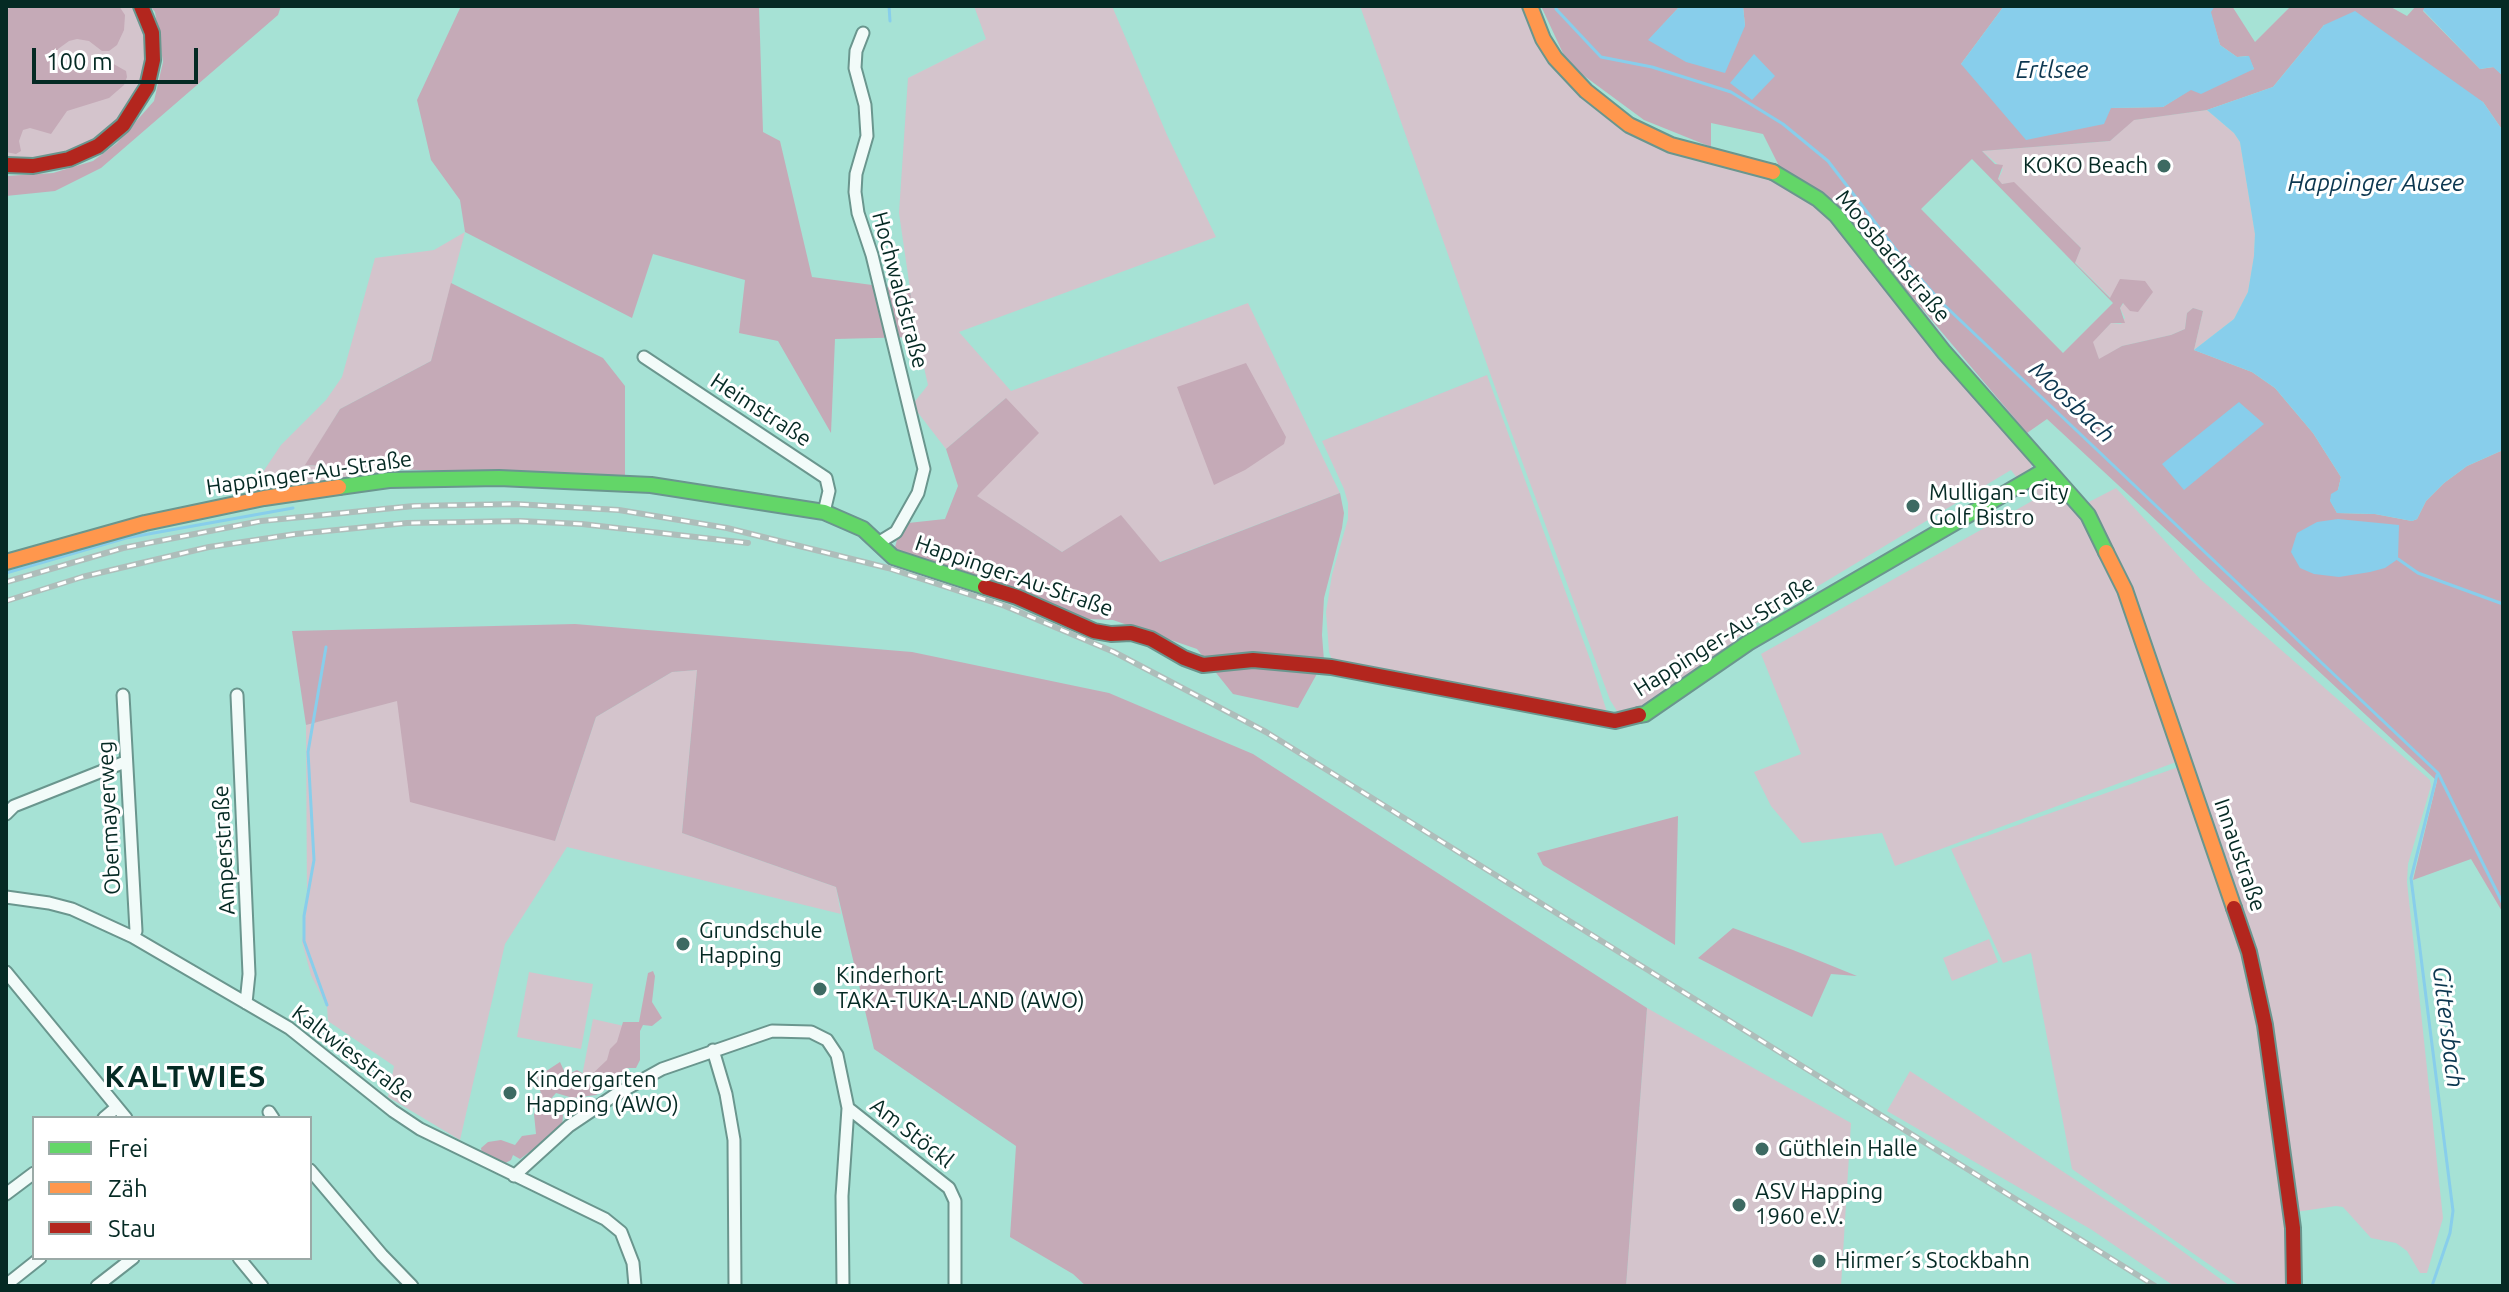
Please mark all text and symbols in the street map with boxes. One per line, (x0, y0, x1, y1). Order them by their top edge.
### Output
scale bar (36, 32, 202, 82)
text: 100 m (46, 48, 113, 75)
water label: Ertlsee (2016, 56, 2088, 84)
place label: KOKO Beach (2023, 153, 2148, 179)
marker: KOKO Beach (2155, 157, 2173, 175)
water label: Happinger Ausee (2288, 169, 2464, 197)
street label: Moosbachstraße (1830, 184, 1956, 328)
street label: Hochwaldstraße (866, 209, 934, 371)
water label: Moosbach (2023, 355, 2121, 449)
street label: Heimstraße (706, 368, 816, 452)
street label: Happinger-Au-Straße (204, 445, 414, 501)
place label: Mulligan - City Golf Bistro (1929, 480, 2069, 532)
marker: Mulligan - City Golf Bistro (1904, 497, 1922, 515)
street label: Happinger-Au-Straße (911, 530, 1117, 622)
street label: Happinger-Au-Straße (1629, 570, 1819, 702)
street label: Obermayerweg (92, 740, 126, 896)
street label: Amperstraße (207, 784, 241, 916)
street label: Innaustraße (2208, 795, 2272, 915)
place label: Grundschule Happing (699, 918, 823, 970)
marker: Grundschule Happing (674, 935, 692, 953)
place label: Kinderhort TAKA-TUKA-LAND (AWO) (836, 963, 1085, 1014)
water label: Gittersbach (2426, 965, 2470, 1089)
marker: Kinderhort TAKA-TUKA-LAND (AWO) (811, 980, 829, 998)
street label: Kaltwiesstraße (287, 999, 419, 1109)
district label: KALTWIES (105, 1059, 267, 1095)
place label: Kindergarten Happing (AWO) (526, 1067, 679, 1118)
marker: Kindergarten Happing (AWO) (501, 1084, 519, 1102)
street label: Am Stöckl (865, 1092, 959, 1174)
legend (32, 1116, 312, 1260)
text: Frei (108, 1135, 148, 1162)
place label: Güthlein Halle (1778, 1136, 1918, 1162)
marker: Güthlein Halle (1753, 1140, 1771, 1158)
text: Zäh (108, 1175, 148, 1202)
place label: ASV Happing 1960 e.V. (1755, 1179, 1883, 1230)
marker: ASV Happing 1960 e.V. (1730, 1196, 1748, 1214)
text: Stau (108, 1215, 156, 1242)
place label: Hirmer´s Stockbahn (1835, 1248, 2030, 1274)
marker: Hirmer´s Stockbahn (1810, 1252, 1828, 1270)

